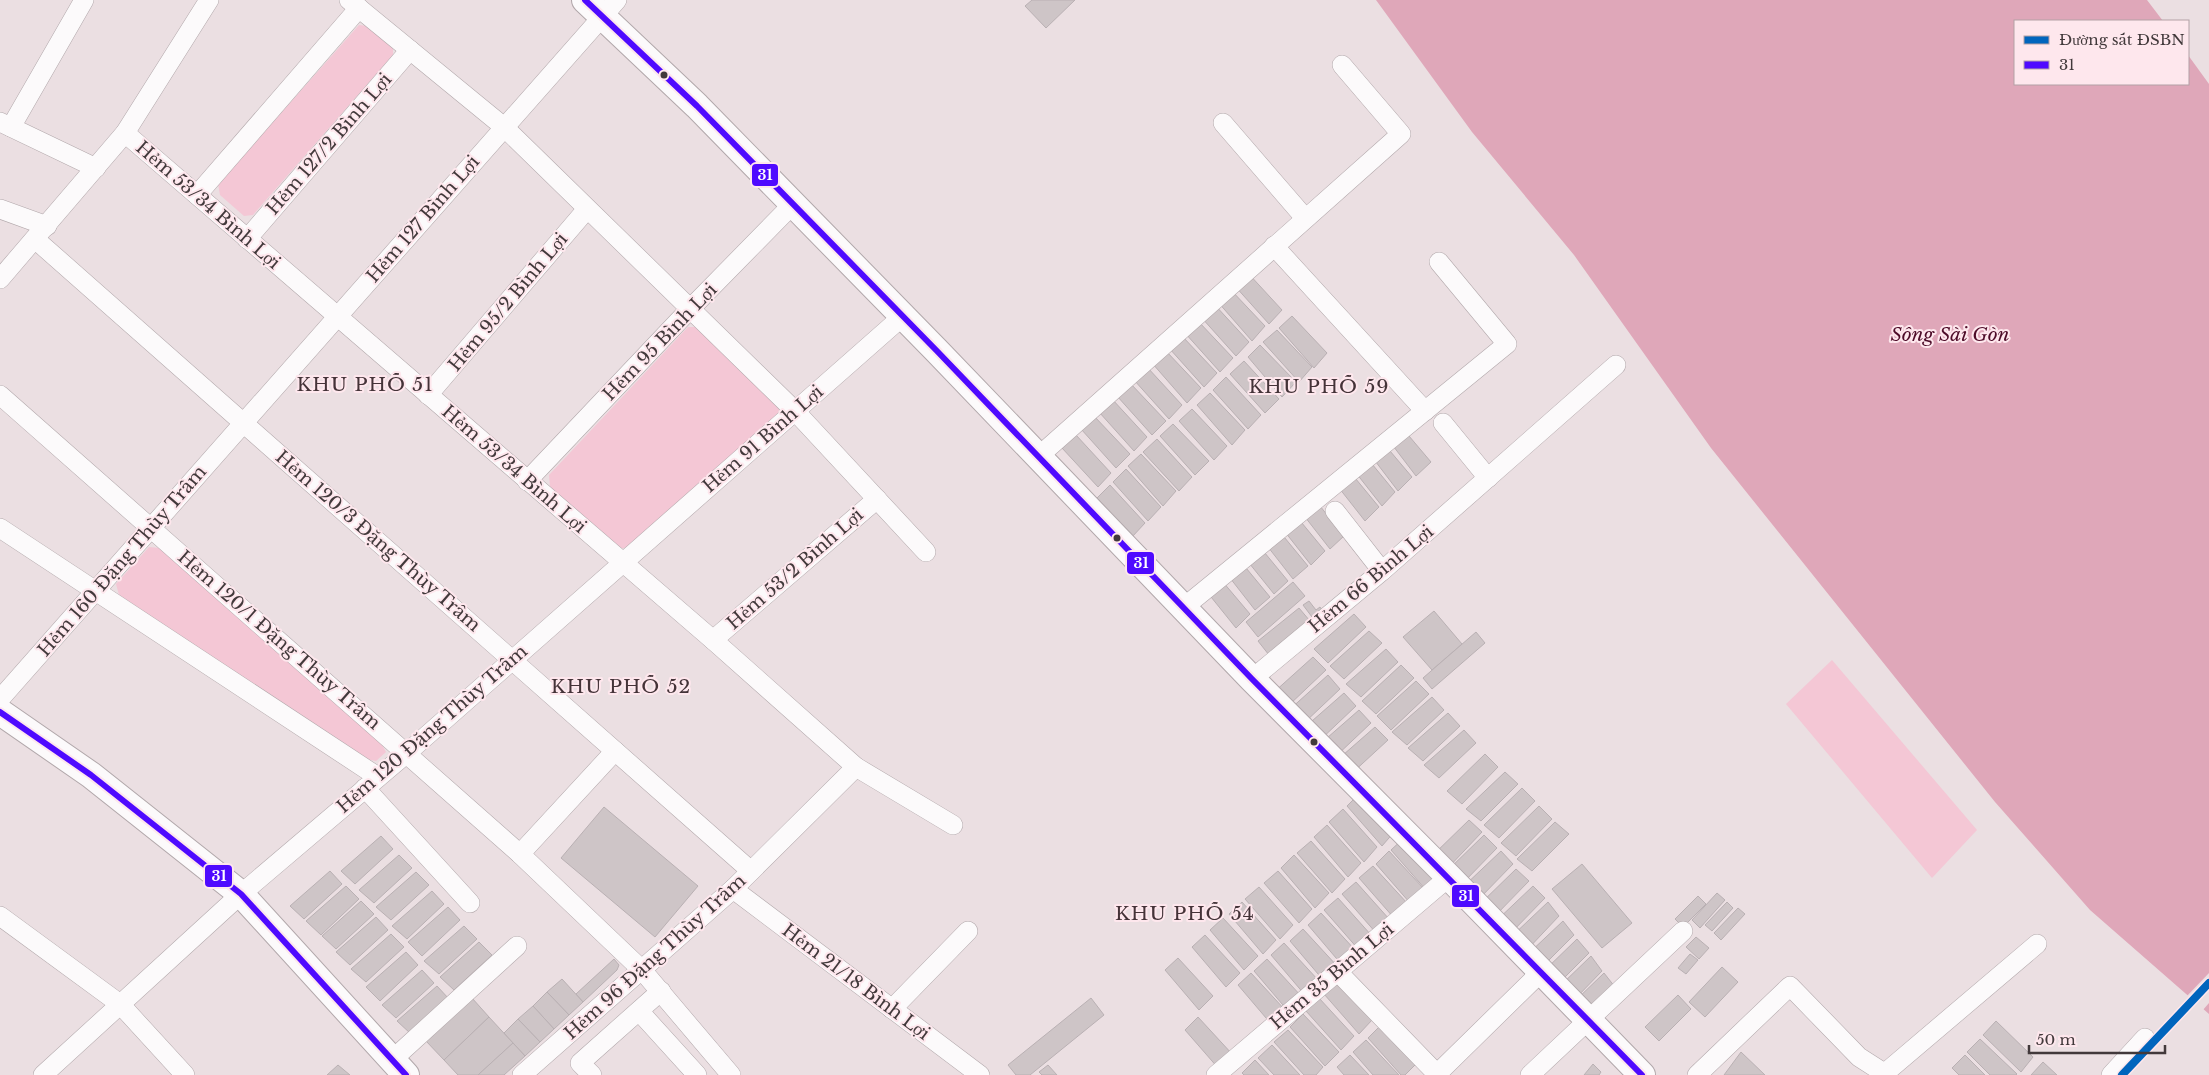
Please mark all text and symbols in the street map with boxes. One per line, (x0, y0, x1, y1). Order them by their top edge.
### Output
legend (2014, 20, 2189, 85)
text: Đường sắt ĐSBN (2059, 30, 2185, 49)
text: 31 (2059, 55, 2075, 74)
street label: Hẻm 127/2 Bình Lợi (262, 69, 396, 219)
unlabelled marker (659, 70, 669, 80)
street label: Hẻm 53/34 Bình Lợi (131, 136, 285, 274)
street label: Hẻm 127 Bình Lợi (362, 151, 484, 287)
line badge: 31 (751, 163, 779, 187)
text: 31 (757, 166, 773, 184)
street label: Hẻm 95/2 Bình Lợi (444, 228, 572, 376)
street label: Hẻm 95 Bình Lợi (598, 279, 722, 405)
water label: Sông Sài Gòn (1890, 323, 2010, 346)
district label: KHU PHỐ 51 (296, 373, 434, 396)
district label: KHU PHỐ 59 (1249, 375, 1390, 398)
street label: Hẻm 91 Bình Lợi (698, 381, 828, 497)
street label: Hẻm 53/34 Bình Lợi (437, 400, 591, 538)
street label: Hẻm 120/3 Đặng Thùy Trâm (271, 446, 485, 636)
street label: Hẻm 160 Đặng Thùy Trâm (33, 461, 211, 661)
street label: Hẻm 53/2 Bình Lợi (722, 504, 868, 634)
street label: Hẻm 66 Bình Lợi (1304, 520, 1438, 638)
unlabelled marker (1112, 533, 1122, 543)
street label: Hẻm 120/1 Đặng Thùy Trâm (173, 546, 385, 734)
line badge: 31 (1126, 551, 1155, 575)
text: 31 (1133, 554, 1149, 572)
street label: Hẻm 120 Đặng Thùy Trâm (332, 640, 532, 818)
district label: KHU PHỐ 52 (551, 675, 691, 698)
unlabelled marker (1309, 737, 1319, 747)
line badge: 31 (204, 864, 233, 888)
text: 31 (211, 867, 227, 885)
street label: Hẻm 96 Đặng Thùy Trâm (560, 870, 750, 1044)
line badge: 31 (1451, 884, 1480, 908)
text: 31 (1458, 887, 1474, 905)
district label: KHU PHỐ 54 (1115, 902, 1255, 925)
street label: Hẻm 35 Bình Lợi (1266, 918, 1398, 1034)
street label: Hẻm 21/18 Bình Lợi (778, 919, 934, 1045)
scale bar (2029, 1022, 2165, 1054)
text: 50 m (2036, 1030, 2076, 1049)

